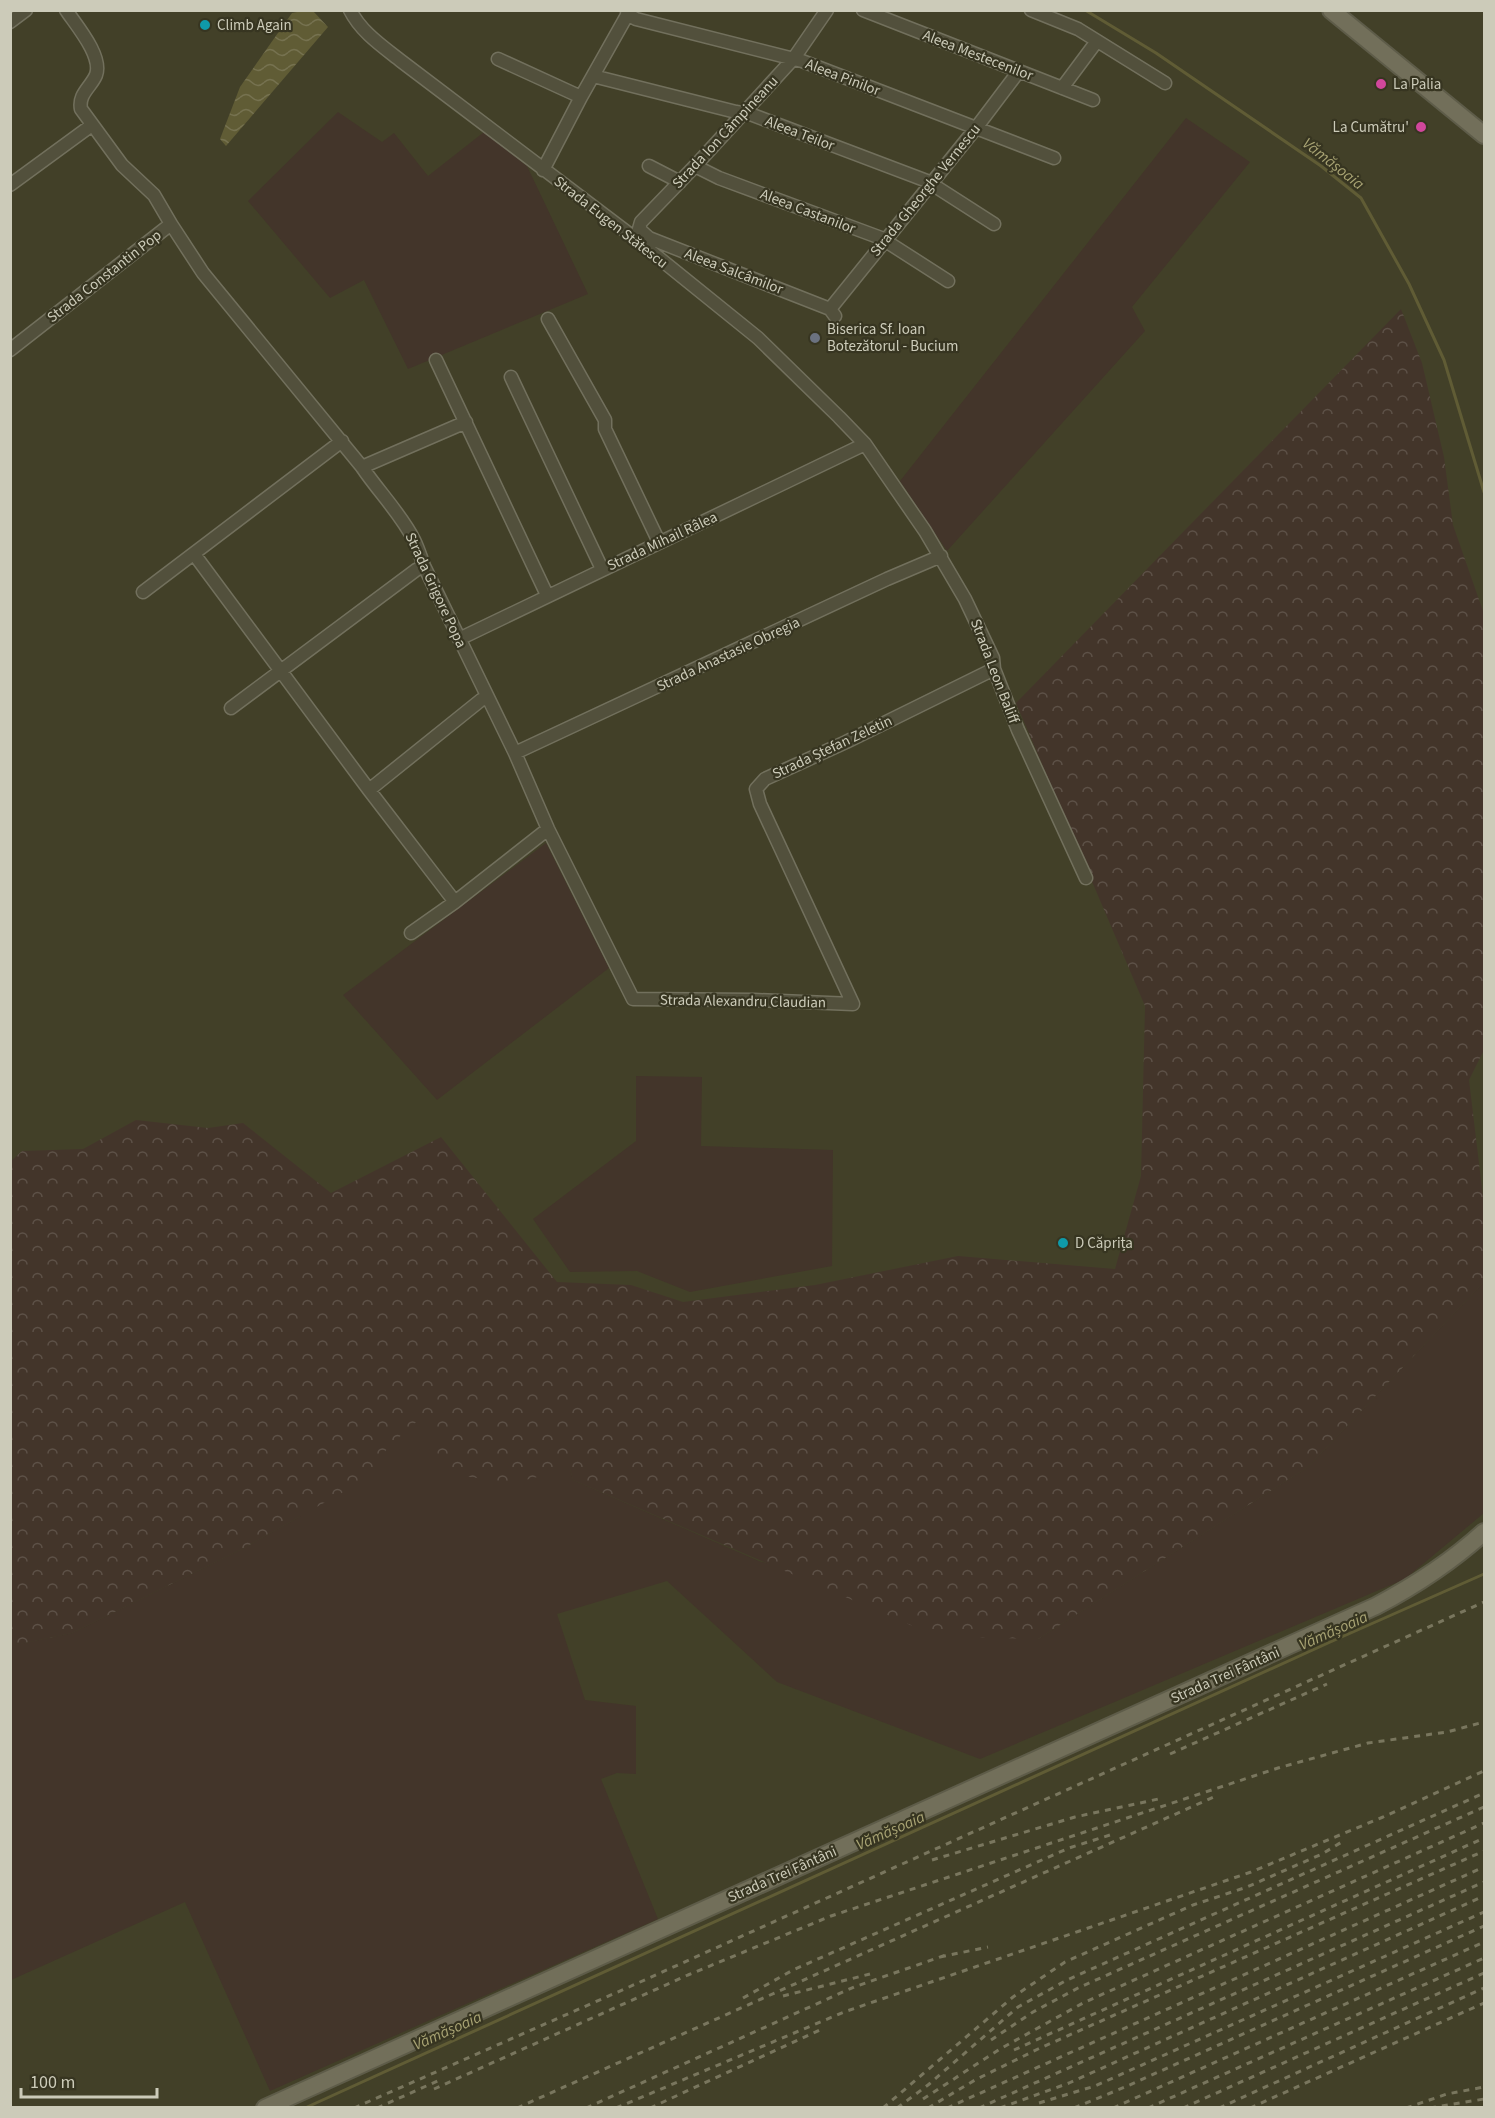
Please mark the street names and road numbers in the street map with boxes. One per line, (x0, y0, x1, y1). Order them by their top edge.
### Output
street label: Aleea Mestecenilor (920, 25, 1037, 86)
street label: Aleea Pinilor (802, 54, 884, 102)
street label: Strada Ion Câmpineanu (667, 71, 783, 193)
street label: Aleea Teilor (762, 111, 838, 157)
street label: Strada Gheorghe Vernescu (865, 119, 986, 261)
street label: Strada Eugen Stătescu (549, 171, 672, 274)
street label: Aleea Castanilor (757, 184, 859, 240)
street label: Strada Constantin Pop (43, 225, 166, 328)
street label: Aleea Salcâmilor (681, 243, 787, 300)
street label: Strada Mihail Râlea (604, 507, 721, 576)
street label: Strada Grigore Popa (400, 529, 471, 651)
street label: Strada Anastasie Obregia (653, 612, 803, 697)
street label: Strada Leon Baliff (965, 616, 1025, 728)
street label: Strada Ștefan Zeletin (769, 710, 896, 784)
street label: Strada Alexandru Claudian (660, 990, 826, 1013)
street label: Strada Trei Fântâni (1167, 1642, 1283, 1709)
street label: Strada Trei Fântâni (724, 1841, 840, 1908)

